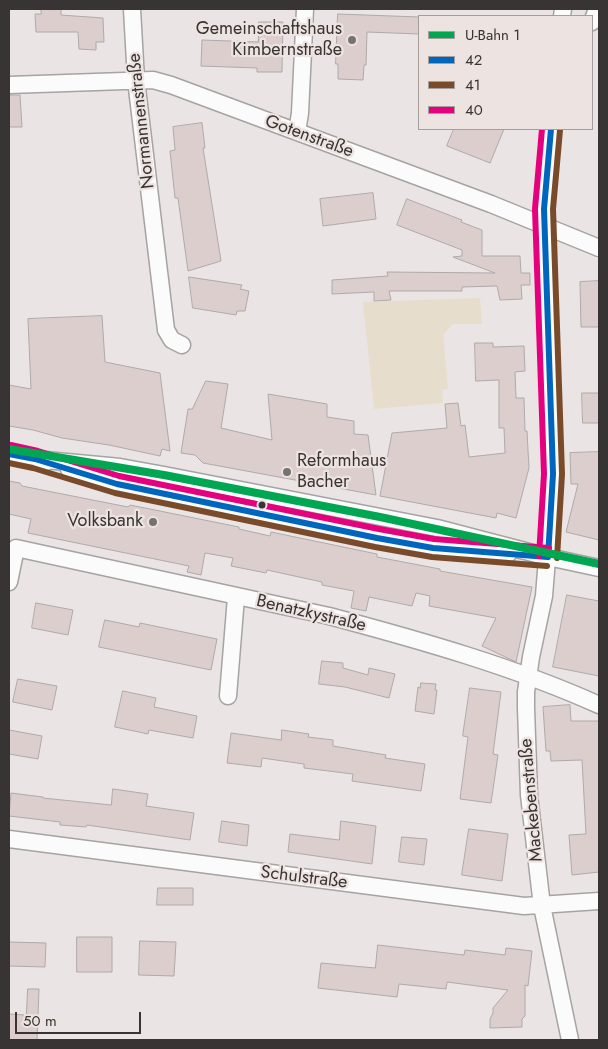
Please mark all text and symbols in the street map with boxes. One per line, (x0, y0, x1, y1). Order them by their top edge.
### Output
legend (418, 15, 593, 130)
place label: Gemeinschaftshaus Kimbernstraße (196, 19, 342, 62)
text: U-Bahn 1 (465, 24, 520, 46)
marker: Gemeinschaftshaus Kimbernstraße (346, 34, 358, 46)
text: 42 (465, 49, 482, 71)
street label: Normannenstraße (124, 52, 160, 190)
text: 41 (465, 74, 481, 96)
text: 40 (465, 99, 483, 121)
street label: Gotenstraße (262, 111, 356, 163)
place label: Reformhaus Bacher (297, 451, 386, 494)
marker: Reformhaus Bacher (281, 466, 293, 478)
unlabelled marker (257, 500, 267, 510)
place label: Volksbank (67, 511, 143, 533)
marker: Volksbank (147, 516, 159, 528)
street label: Benatzkystraße (254, 591, 368, 637)
street label: Mackebenstraße (516, 737, 548, 863)
street label: Schulstraße (259, 862, 349, 894)
scale bar (18, 1002, 144, 1034)
text: 50 m (23, 1010, 57, 1032)

